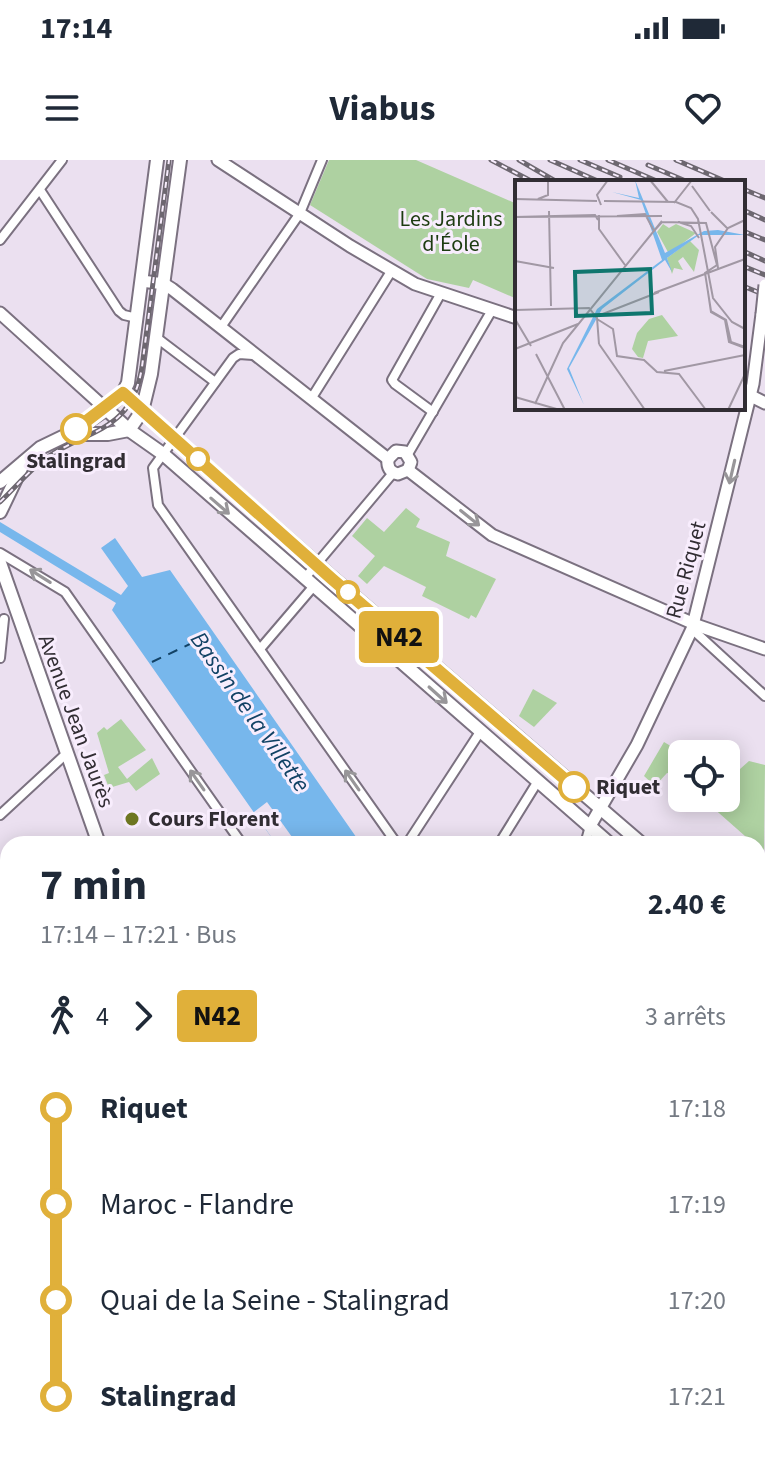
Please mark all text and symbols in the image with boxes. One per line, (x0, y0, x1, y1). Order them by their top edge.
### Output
text: 17:14 (40, 7, 112, 50)
text: Viabus (330, 83, 435, 134)
icon: menu (40, 86, 84, 130)
icon: heart (681, 86, 725, 130)
inset map (515, 180, 745, 410)
park label: Les Jardins d'Éole (400, 203, 502, 260)
marker: Stalingrad (61, 414, 91, 444)
place label: Stalingrad (26, 445, 126, 477)
unlabelled marker (187, 448, 209, 470)
one-way arrow (724, 459, 739, 484)
one-way arrow (210, 497, 230, 515)
one-way arrow (459, 509, 480, 526)
street label: Rue Riquet (658, 517, 715, 622)
one-way arrow (29, 568, 52, 584)
unlabelled marker (337, 581, 359, 603)
line badge: N42 (353, 611, 445, 663)
text: N42 (375, 617, 423, 657)
water label: Bassin de la Villette (181, 625, 319, 799)
street label: Avenue Jean Jaurès (30, 630, 122, 812)
one-way arrow (427, 686, 447, 704)
map controls (668, 740, 740, 812)
button: locate (668, 740, 740, 812)
one-way arrow (189, 770, 205, 792)
one-way arrow (344, 770, 360, 792)
place label: Riquet (596, 771, 661, 803)
marker: Riquet (559, 772, 589, 802)
place label: Cours Florent (148, 803, 280, 835)
marker: Cours Florent (123, 810, 141, 828)
text: 7 min (40, 854, 147, 917)
text: 2.40 € (648, 883, 726, 926)
text: 17:14 – 17:21 · Bus (40, 916, 236, 953)
icon: walk (40, 994, 84, 1038)
icon: forward (121, 994, 165, 1038)
text: N42 (193, 996, 241, 1036)
text: 4 (96, 998, 109, 1035)
text: 3 arrêts (645, 998, 726, 1035)
text: Riquet (100, 1087, 188, 1130)
text: 17:18 (668, 1090, 726, 1127)
text: Maroc - Flandre (100, 1183, 294, 1226)
text: 17:19 (668, 1186, 726, 1223)
text: Quai de la Seine - Stalingrad (100, 1279, 450, 1322)
text: 17:20 (668, 1282, 726, 1319)
text: Stalingrad (100, 1375, 237, 1418)
text: 17:21 (668, 1378, 726, 1415)

